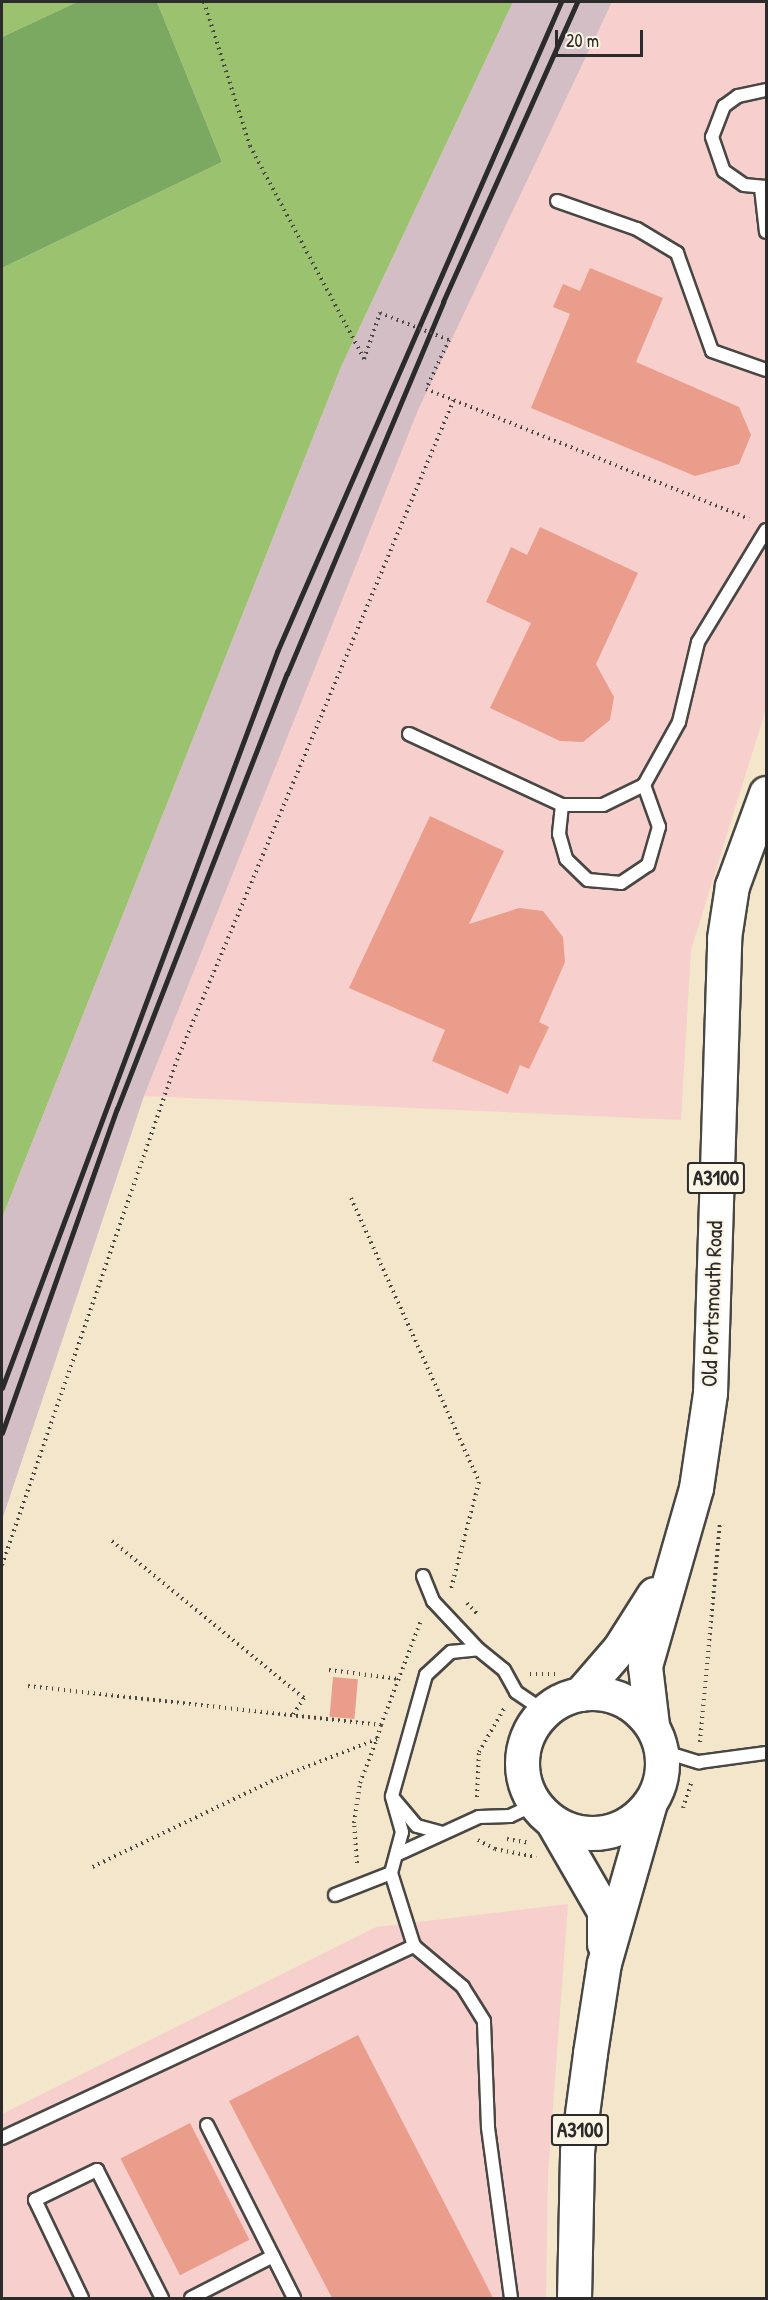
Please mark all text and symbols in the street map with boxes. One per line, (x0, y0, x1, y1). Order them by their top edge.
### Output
scale bar (558, 18, 646, 56)
text: 20 m (566, 28, 599, 53)
road number: A3100 (686, 1160, 746, 1196)
street label: Old Portsmouth Road (696, 1220, 728, 1388)
road number: A3100 (550, 2112, 610, 2148)

